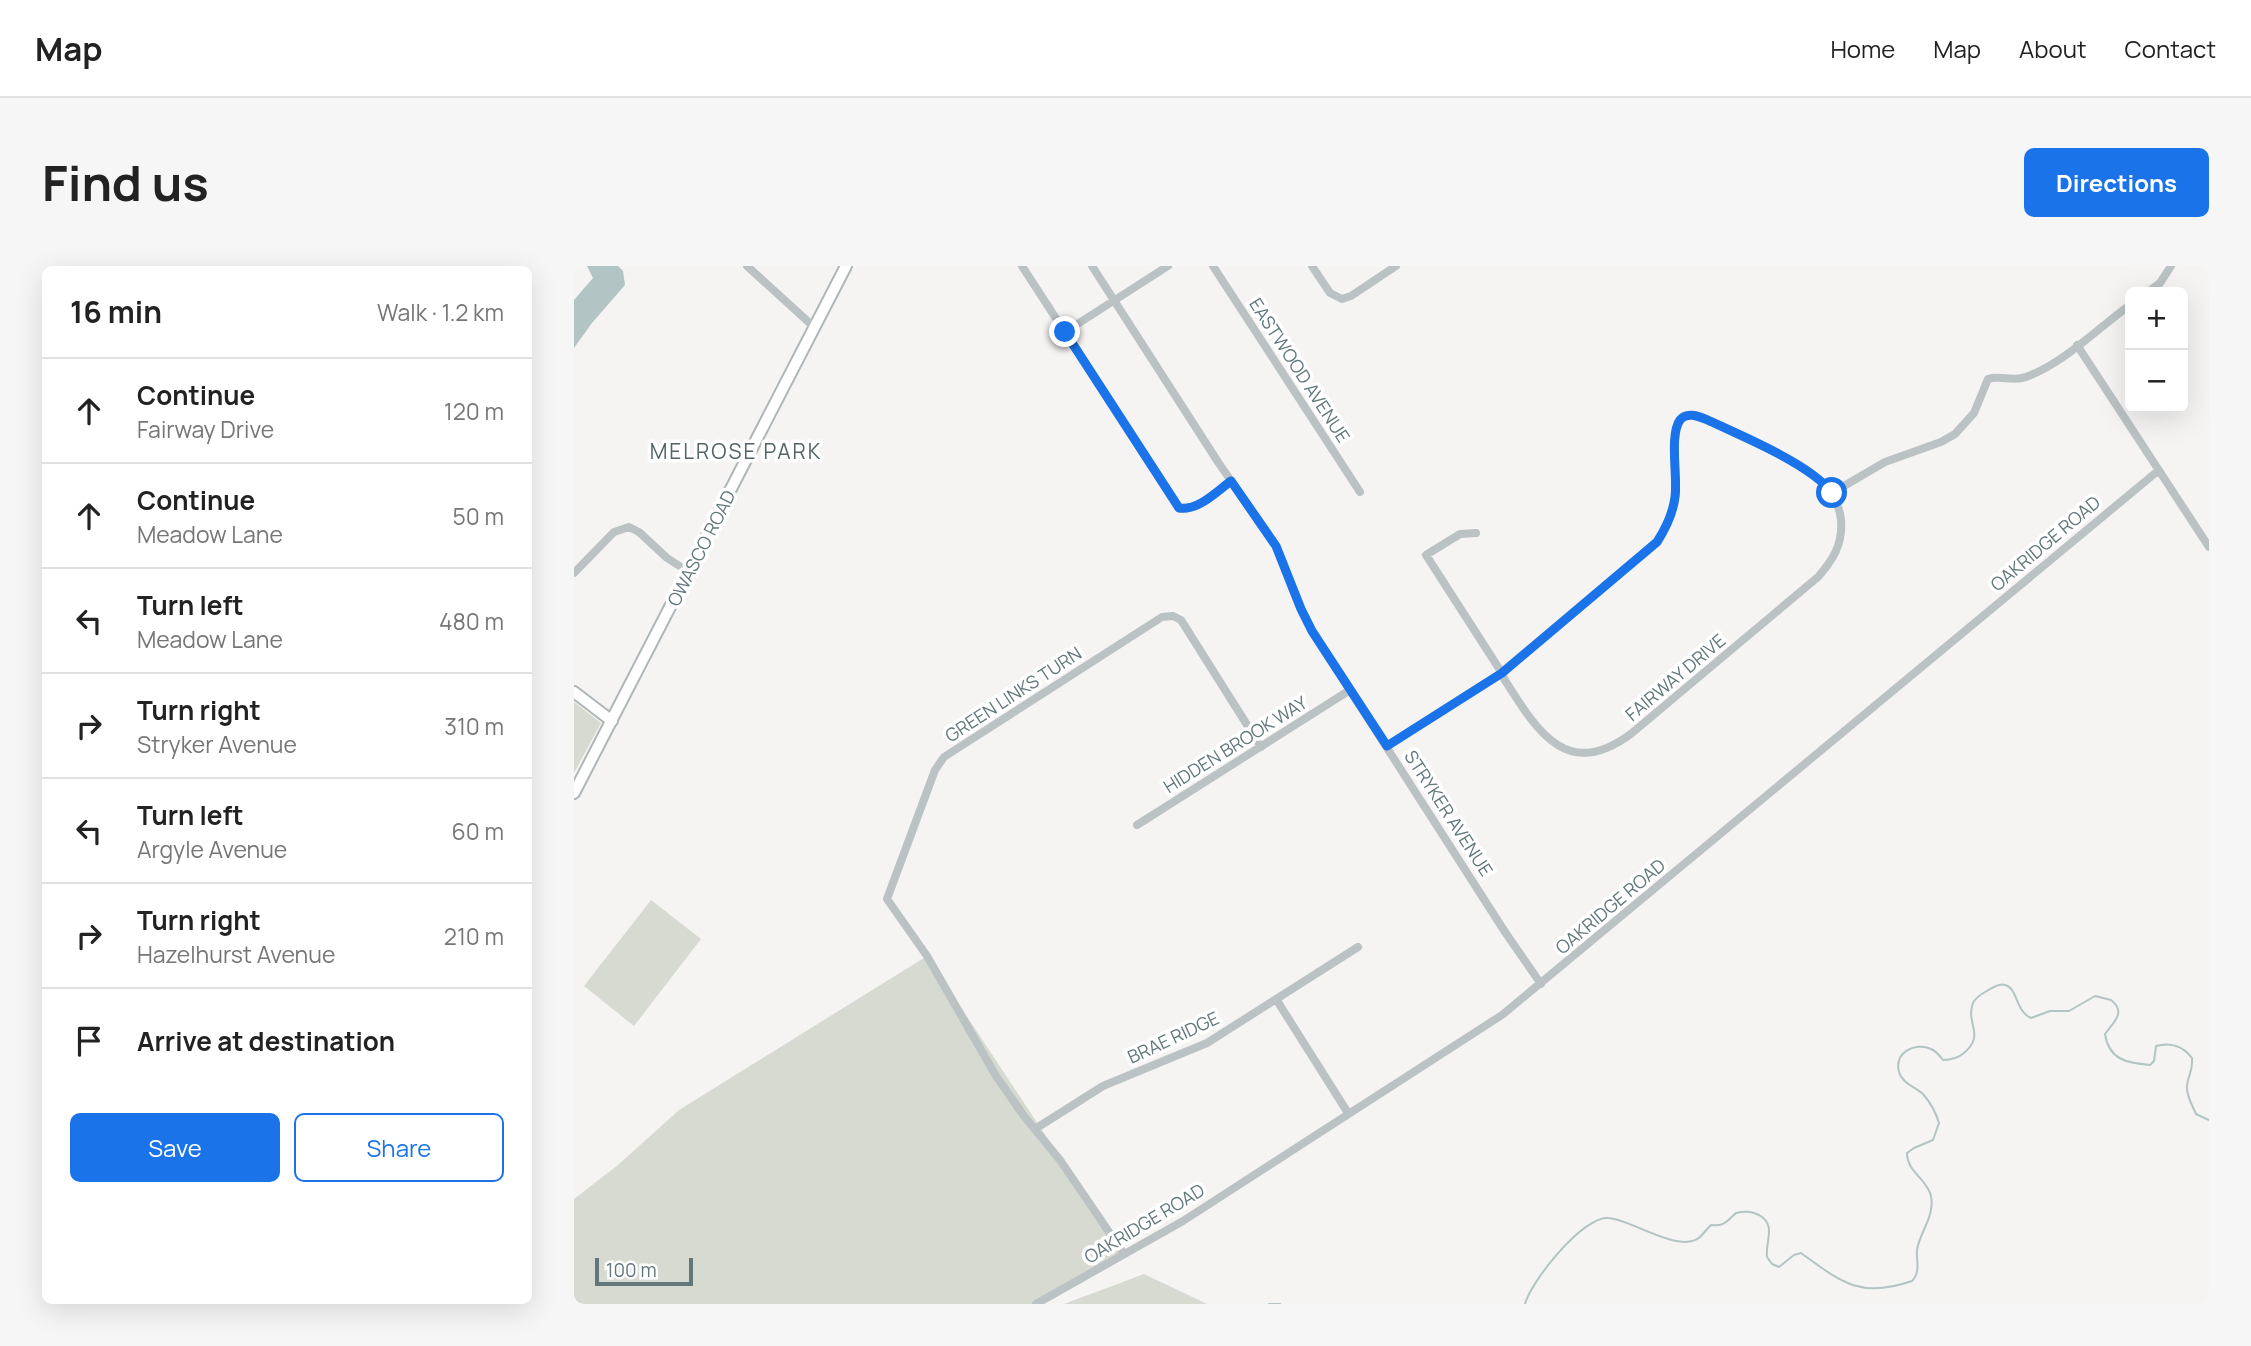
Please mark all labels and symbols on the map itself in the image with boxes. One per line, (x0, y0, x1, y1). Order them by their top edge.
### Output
street label: EASTWOOD AVENUE (1244, 293, 1356, 447)
route end (1049, 316, 1080, 347)
district label: MELROSE PARK (650, 437, 822, 465)
route start (1816, 477, 1847, 508)
street label: OWASCO ROAD (661, 486, 741, 610)
street label: OAKRIDGE ROAD (1985, 490, 2105, 596)
street label: FAIRWAY DRIVE (1620, 628, 1730, 726)
street label: GREEN LINKS TURN (940, 641, 1086, 747)
street label: HIDDEN BROOK WAY (1159, 690, 1312, 798)
street label: STRYKER AVENUE (1399, 746, 1499, 880)
street label: OAKRIDGE ROAD (1550, 853, 1670, 959)
street label: BRAE RIDGE (1123, 1005, 1223, 1069)
street label: OAKRIDGE ROAD (1079, 1178, 1209, 1268)
scale bar (595, 1255, 693, 1287)

